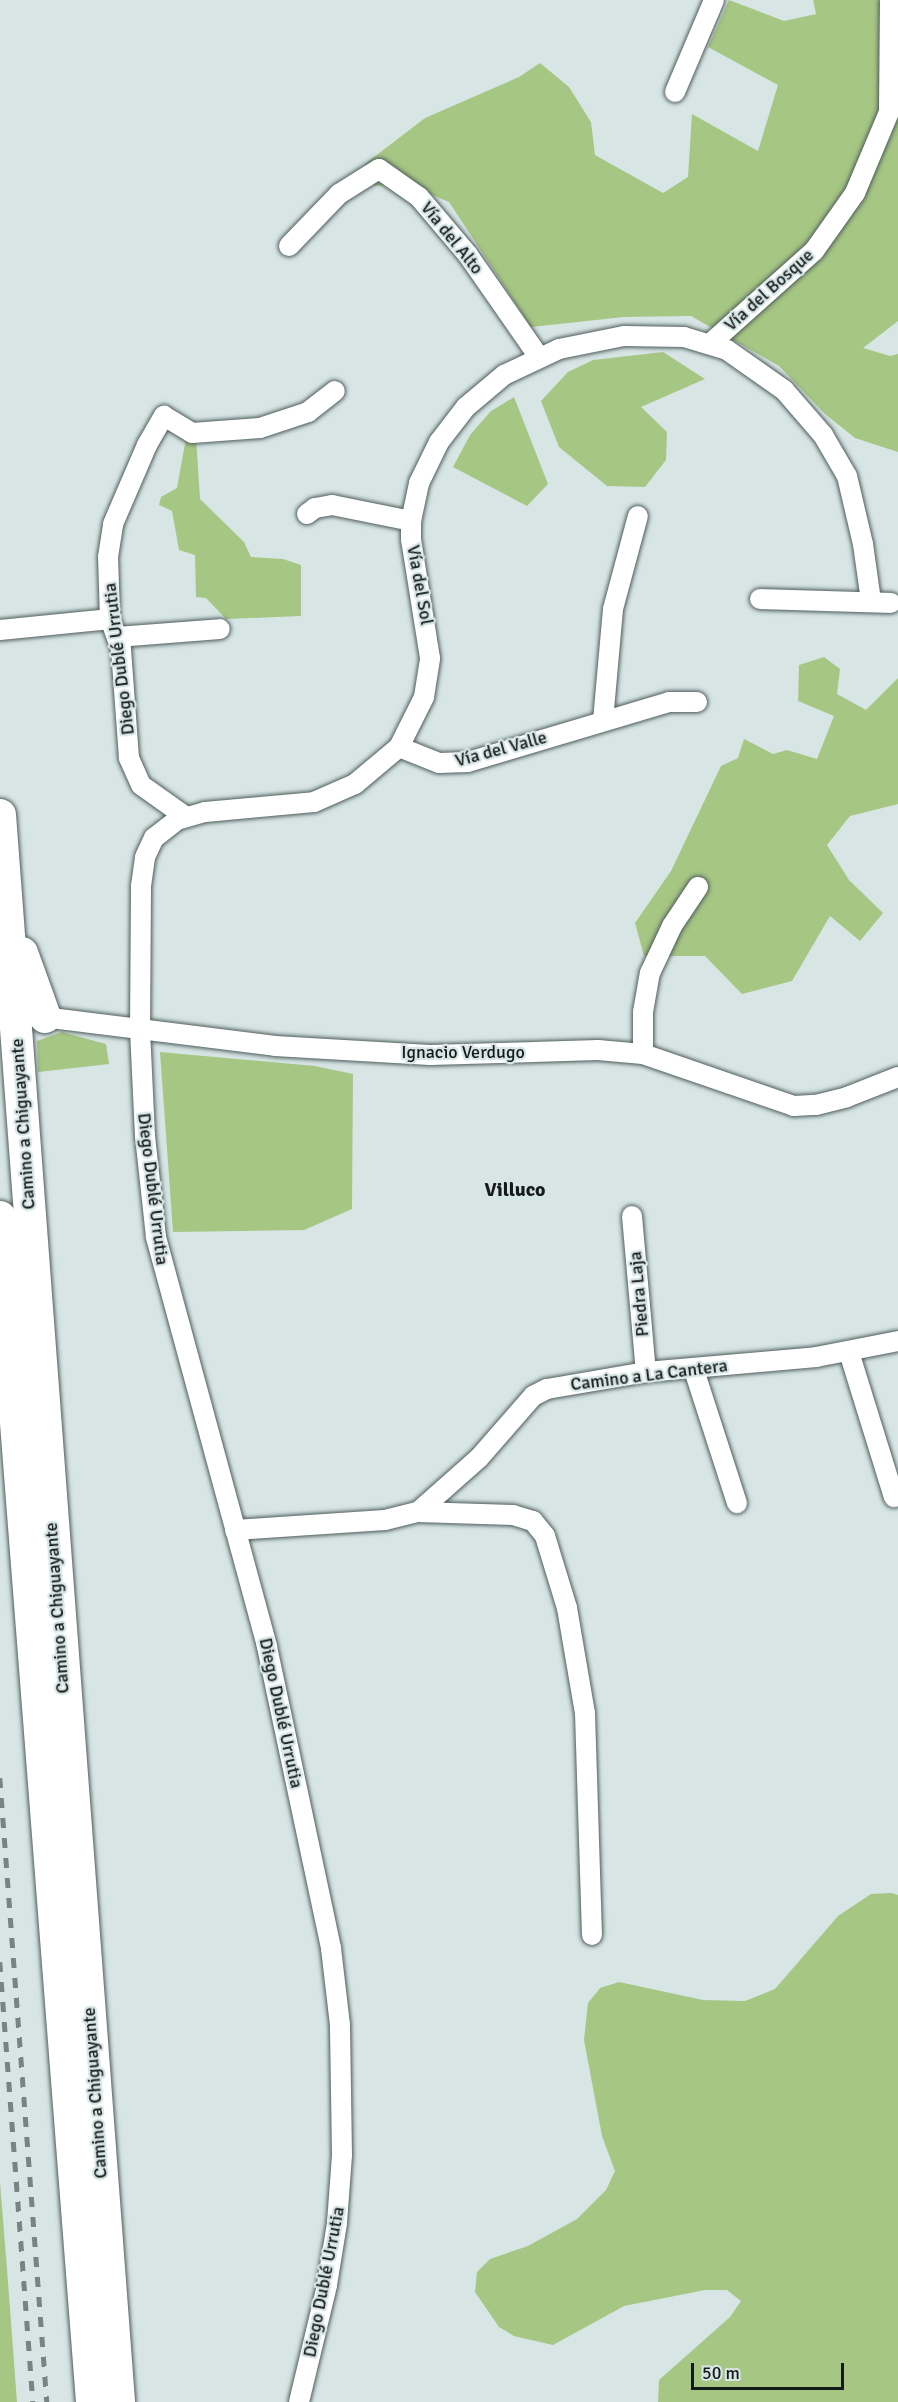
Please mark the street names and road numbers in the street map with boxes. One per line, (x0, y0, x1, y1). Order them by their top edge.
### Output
street label: Vía del Alto (416, 197, 488, 279)
street label: Vía del Bosque (720, 244, 818, 336)
street label: Vía del Sol (402, 543, 438, 627)
street label: Diego Dublé Urrutia (99, 582, 139, 736)
street label: Vía del Valle (453, 726, 549, 772)
street label: Camino a Chiguayante (6, 1038, 40, 1210)
street label: Ignacio Verdugo (401, 1041, 525, 1063)
street label: Diego Dublé Urrutia (133, 1112, 173, 1266)
street label: Piedra Laja (625, 1250, 653, 1338)
street label: Camino a La Cantera (569, 1355, 729, 1395)
street label: Camino a Chiguayante (40, 1522, 74, 1694)
street label: Diego Dublé Urrutia (255, 1636, 307, 1790)
street label: Camino a Chiguayante (78, 2007, 112, 2179)
street label: Diego Dublé Urrutia (299, 2205, 349, 2359)

